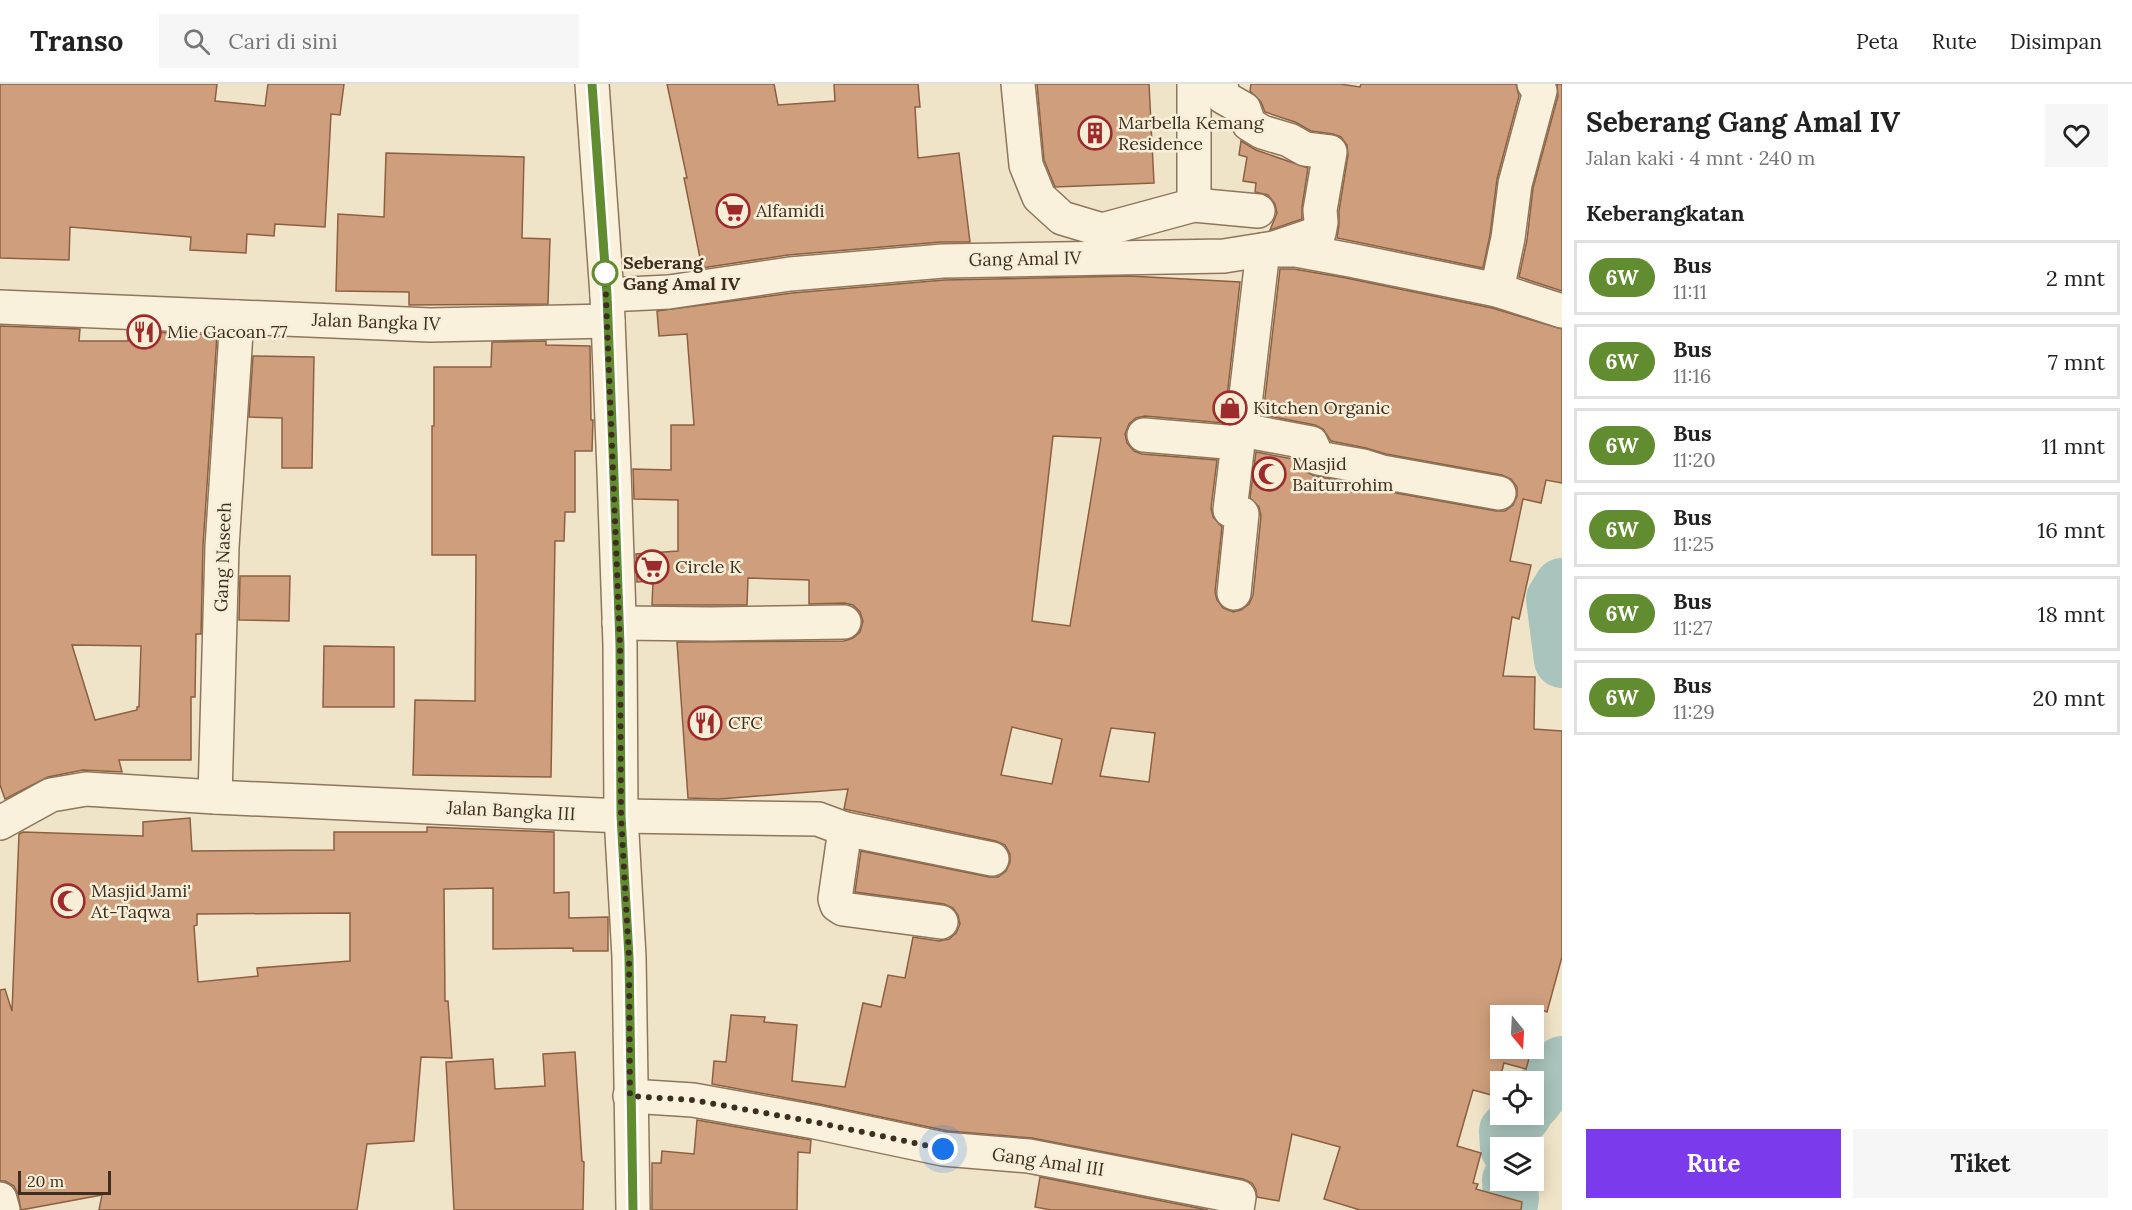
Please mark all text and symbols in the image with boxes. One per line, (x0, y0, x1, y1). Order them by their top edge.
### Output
search box (159, 14, 579, 68)
text: Transo (30, 23, 123, 59)
icon: search (180, 25, 213, 58)
text: Cari di sini (228, 27, 338, 55)
text: Peta (1856, 28, 1899, 55)
text: Rute (1932, 28, 1977, 55)
text: Disimpan (2010, 28, 2102, 55)
text: Seberang Gang Amal IV (1586, 104, 1900, 140)
button: heart (2045, 104, 2108, 167)
place label: Marbella Kemang Residence (1118, 111, 1265, 155)
building icon: Marbella Kemang Residence (1077, 115, 1113, 151)
text: Jalan kaki · 4 mnt · 240 m (1586, 145, 1815, 170)
supermarket icon: Alfamidi (715, 193, 751, 229)
place label: Alfamidi (755, 199, 825, 222)
text: Keberangkatan (1586, 199, 1745, 227)
street label: Gang Amal IV (968, 246, 1083, 271)
place label: Seberang Gang Amal IV (623, 251, 740, 295)
text: Bus (1673, 251, 1712, 279)
marker: Seberang Gang Amal IV (592, 260, 618, 286)
text: 6W (1605, 264, 1639, 291)
text: 2 mnt (2046, 264, 2105, 292)
text: 11:11 (1673, 279, 1707, 304)
street label: Jalan Bangka IV (310, 308, 442, 335)
restaurant icon: Mie Gacoan 77 (126, 314, 162, 350)
place label: Mie Gacoan 77 (167, 320, 288, 343)
text: Bus (1673, 335, 1712, 363)
text: 6W (1605, 348, 1639, 375)
text: 7 mnt (2048, 348, 2105, 376)
text: 11:16 (1673, 363, 1711, 388)
shop icon: Kitchen Organic (1212, 390, 1248, 426)
place label: Kitchen Organic (1253, 396, 1390, 419)
text: Bus (1673, 419, 1712, 447)
text: 6W (1605, 432, 1639, 459)
text: 11 mnt (2042, 432, 2105, 460)
text: 11:20 (1673, 447, 1716, 472)
place label: Masjid Baiturrohim (1292, 452, 1393, 496)
mosque icon: Masjid Baiturrohim (1251, 456, 1287, 492)
street label: Gang Naseeh (209, 501, 236, 612)
text: Bus (1673, 503, 1712, 531)
text: 6W (1605, 516, 1639, 543)
text: 16 mnt (2037, 516, 2105, 544)
text: 11:25 (1673, 531, 1714, 556)
supermarket icon: Circle K (634, 549, 670, 585)
place label: Circle K (675, 555, 742, 578)
text: Bus (1673, 587, 1712, 615)
text: 6W (1605, 600, 1639, 627)
text: 18 mnt (2038, 600, 2105, 628)
text: 11:27 (1673, 615, 1713, 640)
text: Bus (1673, 671, 1712, 699)
text: 6W (1605, 684, 1639, 711)
text: 20 mnt (2032, 684, 2105, 712)
text: 11:29 (1673, 699, 1715, 724)
restaurant icon: CFC (687, 705, 723, 741)
place label: CFC (728, 711, 763, 734)
street label: Jalan Bangka III (445, 796, 576, 825)
place label: Masjid Jami' At-Taqwa (90, 879, 191, 923)
mosque icon: Masjid Jami' At-Taqwa (50, 883, 86, 919)
north arrow (1490, 1005, 1544, 1059)
map controls (1490, 1005, 1544, 1191)
button: locate (1490, 1071, 1544, 1125)
button: Rute (1586, 1129, 1841, 1198)
button: Tiket (1853, 1129, 2108, 1198)
your location (928, 1134, 958, 1164)
button: layers (1490, 1137, 1544, 1191)
street label: Gang Amal III (991, 1142, 1106, 1181)
scale bar (18, 1168, 111, 1196)
text: 20 m (27, 1171, 64, 1191)

